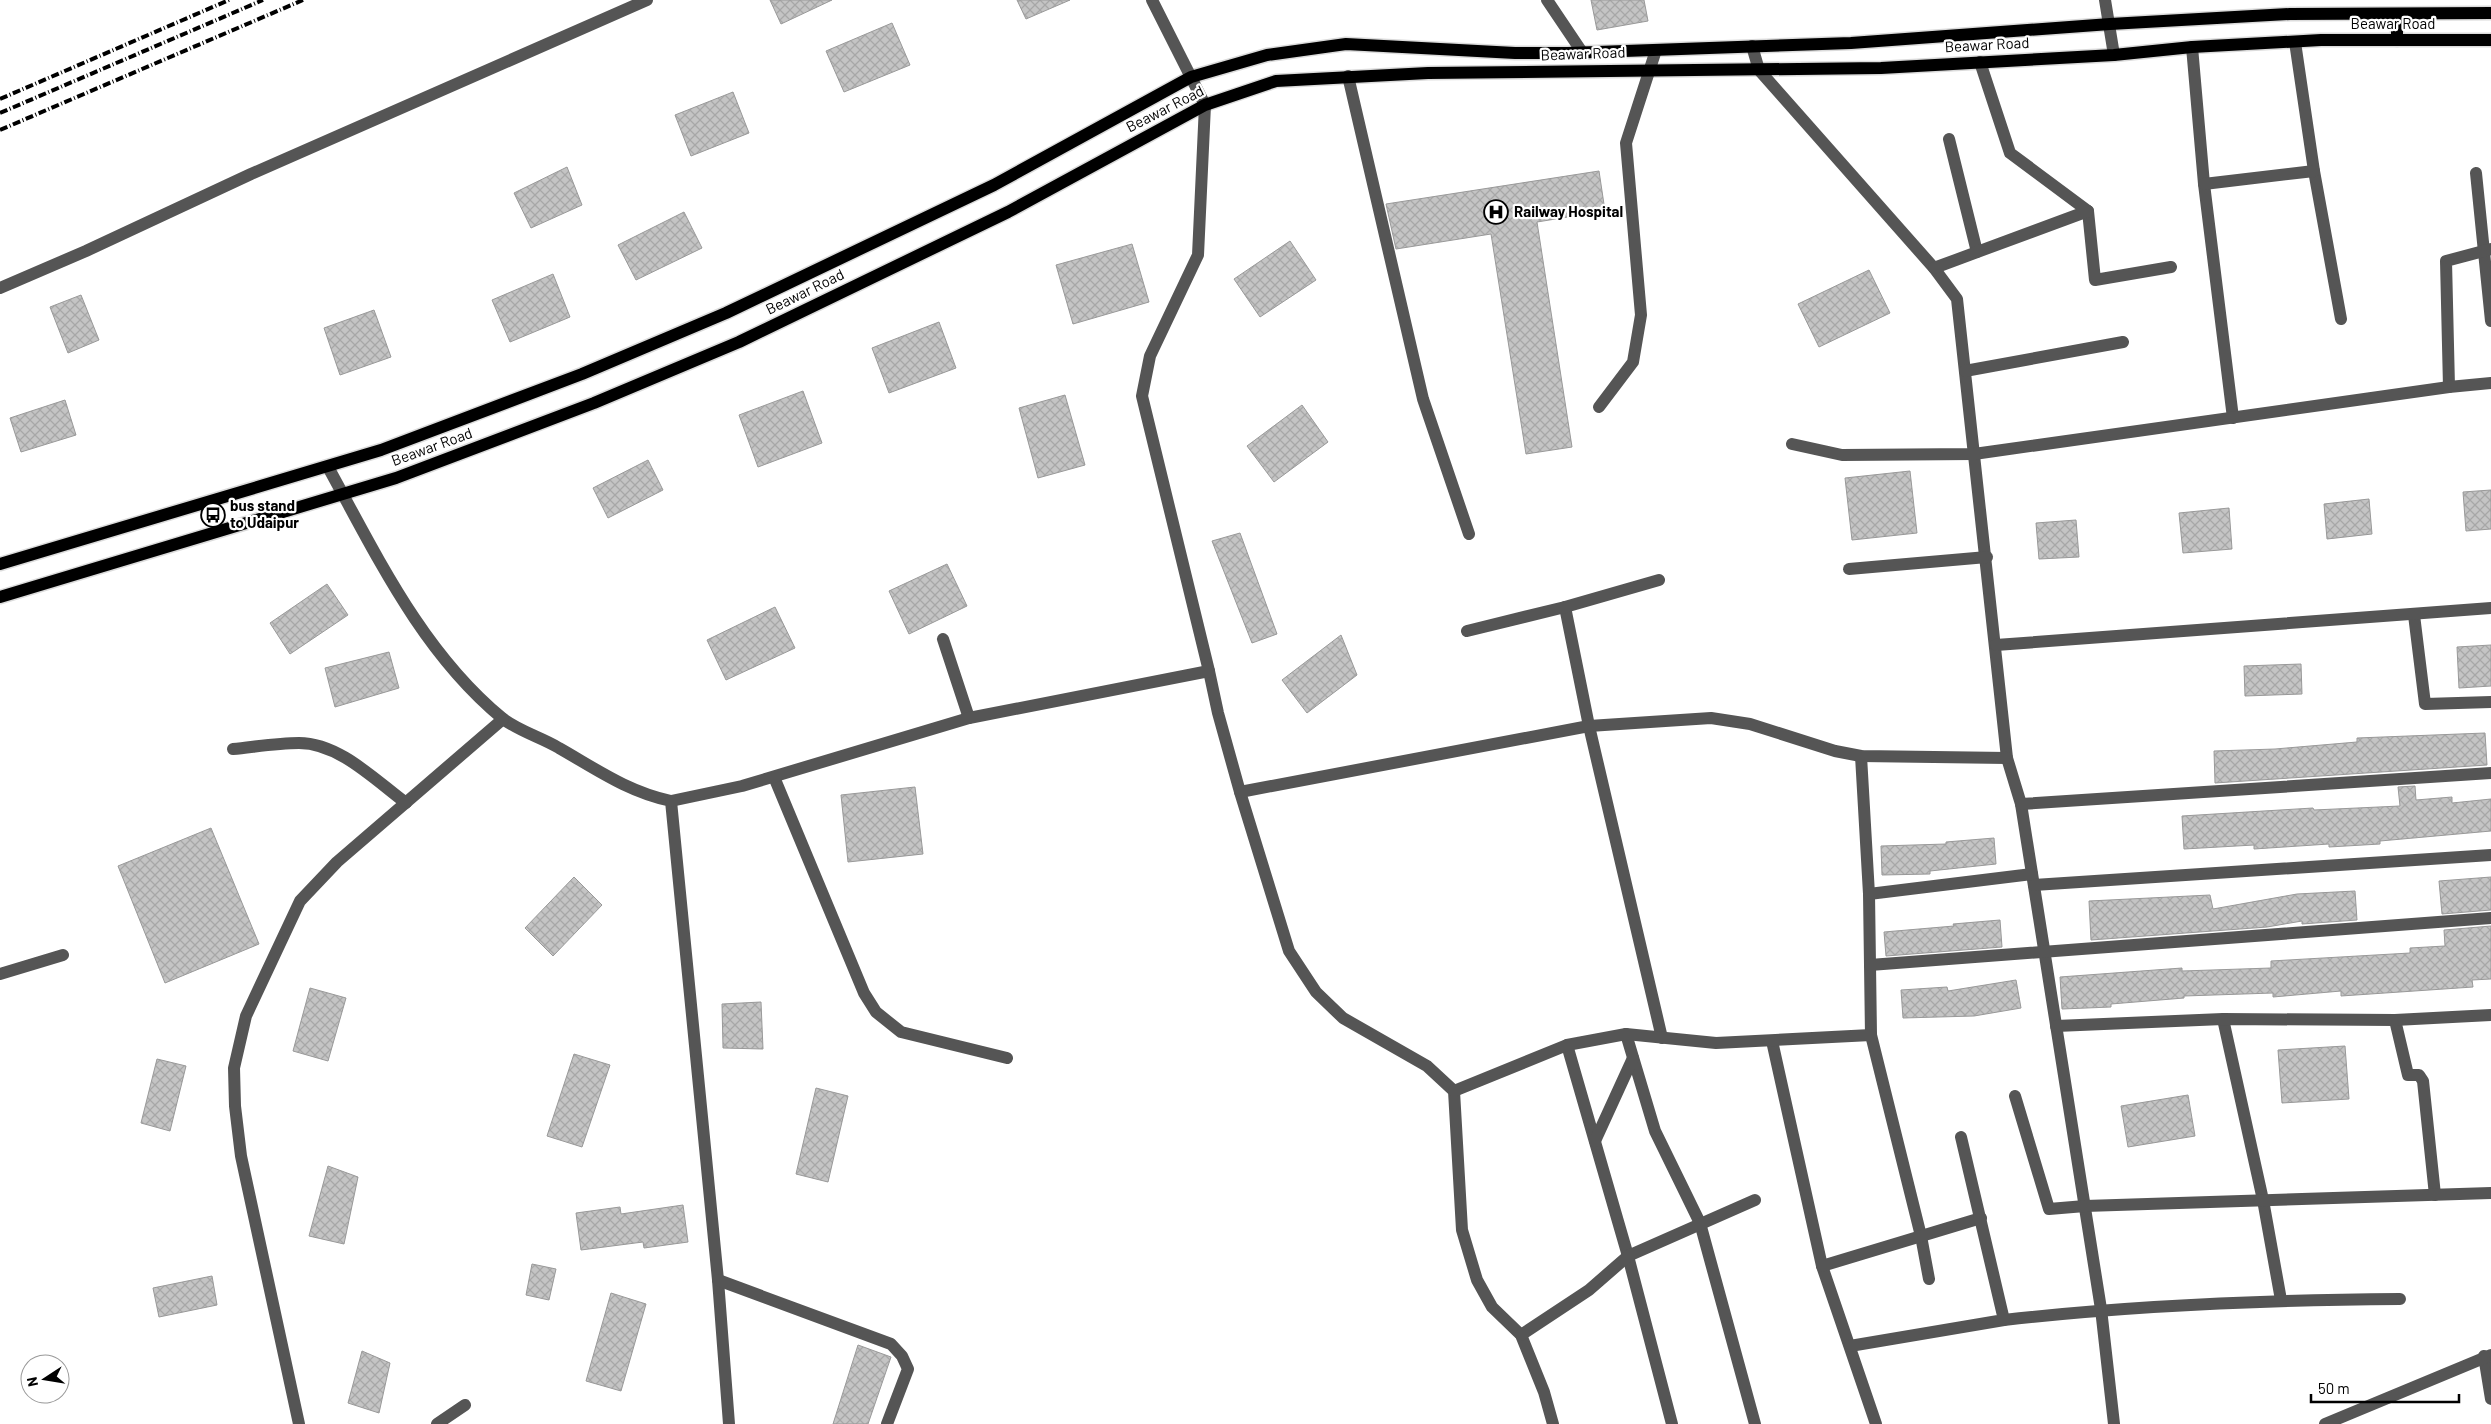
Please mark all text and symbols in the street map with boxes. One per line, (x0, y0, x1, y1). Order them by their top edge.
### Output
street label: Beawar Road (2351, 14, 2435, 32)
street label: Beawar Road (1944, 33, 2030, 55)
street label: Beawar Road (1540, 43, 1626, 63)
street label: Beawar Road (1123, 81, 1206, 135)
hospital icon: Railway Hospital (1483, 199, 1509, 225)
place label: Railway Hospital (1514, 202, 1623, 220)
street label: Beawar Road (762, 264, 847, 318)
street label: Beawar Road (389, 423, 475, 469)
place label: bus stand to Udaipur (230, 496, 299, 531)
bus stop icon: bus stand to Udaipur (200, 502, 226, 528)
north arrow (20, 1354, 70, 1404)
scale bar (2311, 1372, 2458, 1404)
text: N (23, 1375, 41, 1388)
text: 50 m (2318, 1379, 2350, 1397)

